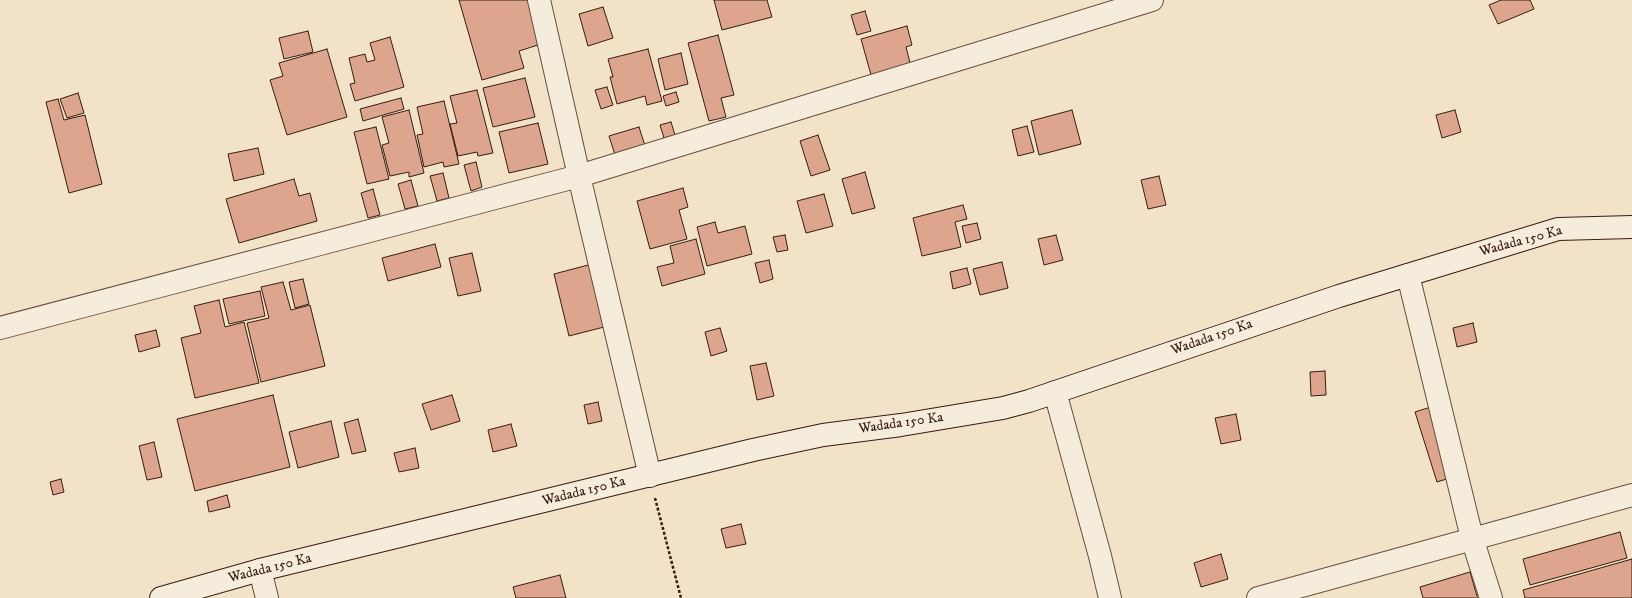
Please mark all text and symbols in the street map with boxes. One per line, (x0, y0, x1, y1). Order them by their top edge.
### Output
street label: Wadada 150 Ka (1478, 223, 1564, 261)
street label: Wadada 150 Ka (1169, 316, 1255, 360)
street label: Wadada 150 Ka (858, 410, 944, 438)
street label: Wadada 150 Ka (541, 474, 627, 510)
street label: Wadada 150 Ka (227, 551, 313, 587)

